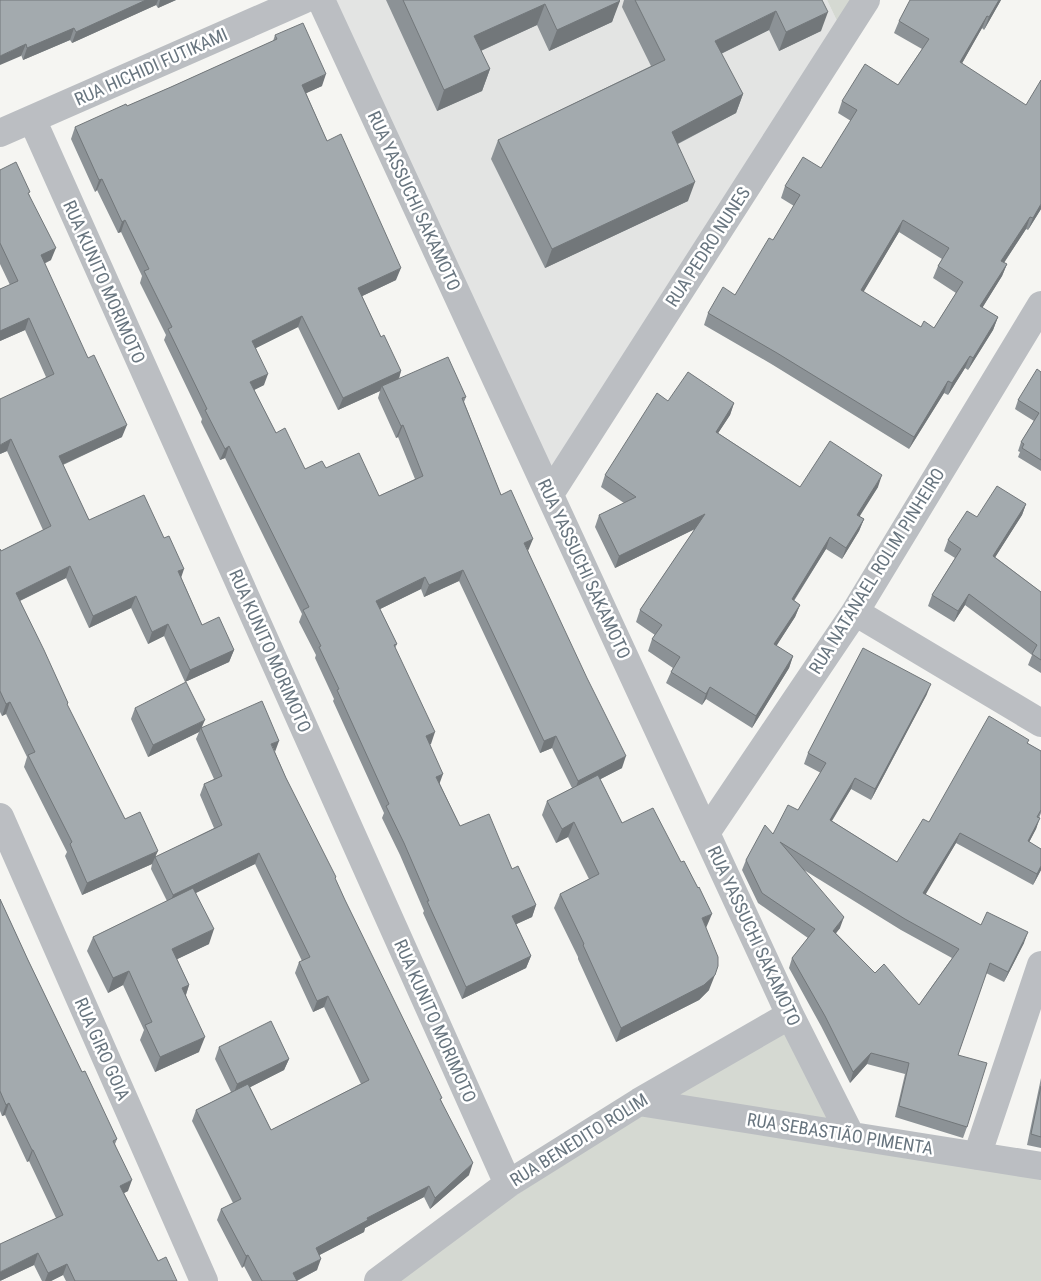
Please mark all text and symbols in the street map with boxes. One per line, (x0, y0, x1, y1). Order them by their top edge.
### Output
street label: RUA HICHIDI FUTIKAMI (71, 23, 231, 110)
street label: RUA YASSUCHI SAKAMOTO (364, 108, 465, 294)
street label: RUA PEDRO NUNES (661, 183, 754, 310)
street label: RUA KUNITO MORIMOTO (59, 197, 150, 366)
street label: RUA NATANAEL ROLIM PINHEIRO (804, 464, 949, 678)
street label: RUA YASSUCHI SAKAMOTO (534, 476, 635, 662)
street label: RUA KUNITO MORIMOTO (225, 566, 316, 735)
street label: RUA YASSUCHI SAKAMOTO (704, 843, 805, 1029)
street label: RUA KUNITO MORIMOTO (390, 936, 481, 1105)
street label: RUA GIRO GOIA (70, 994, 135, 1104)
street label: RUA BENEDITO ROLIM (506, 1089, 652, 1190)
street label: RUA SEBASTIÃO PIMENTA (746, 1108, 935, 1159)

